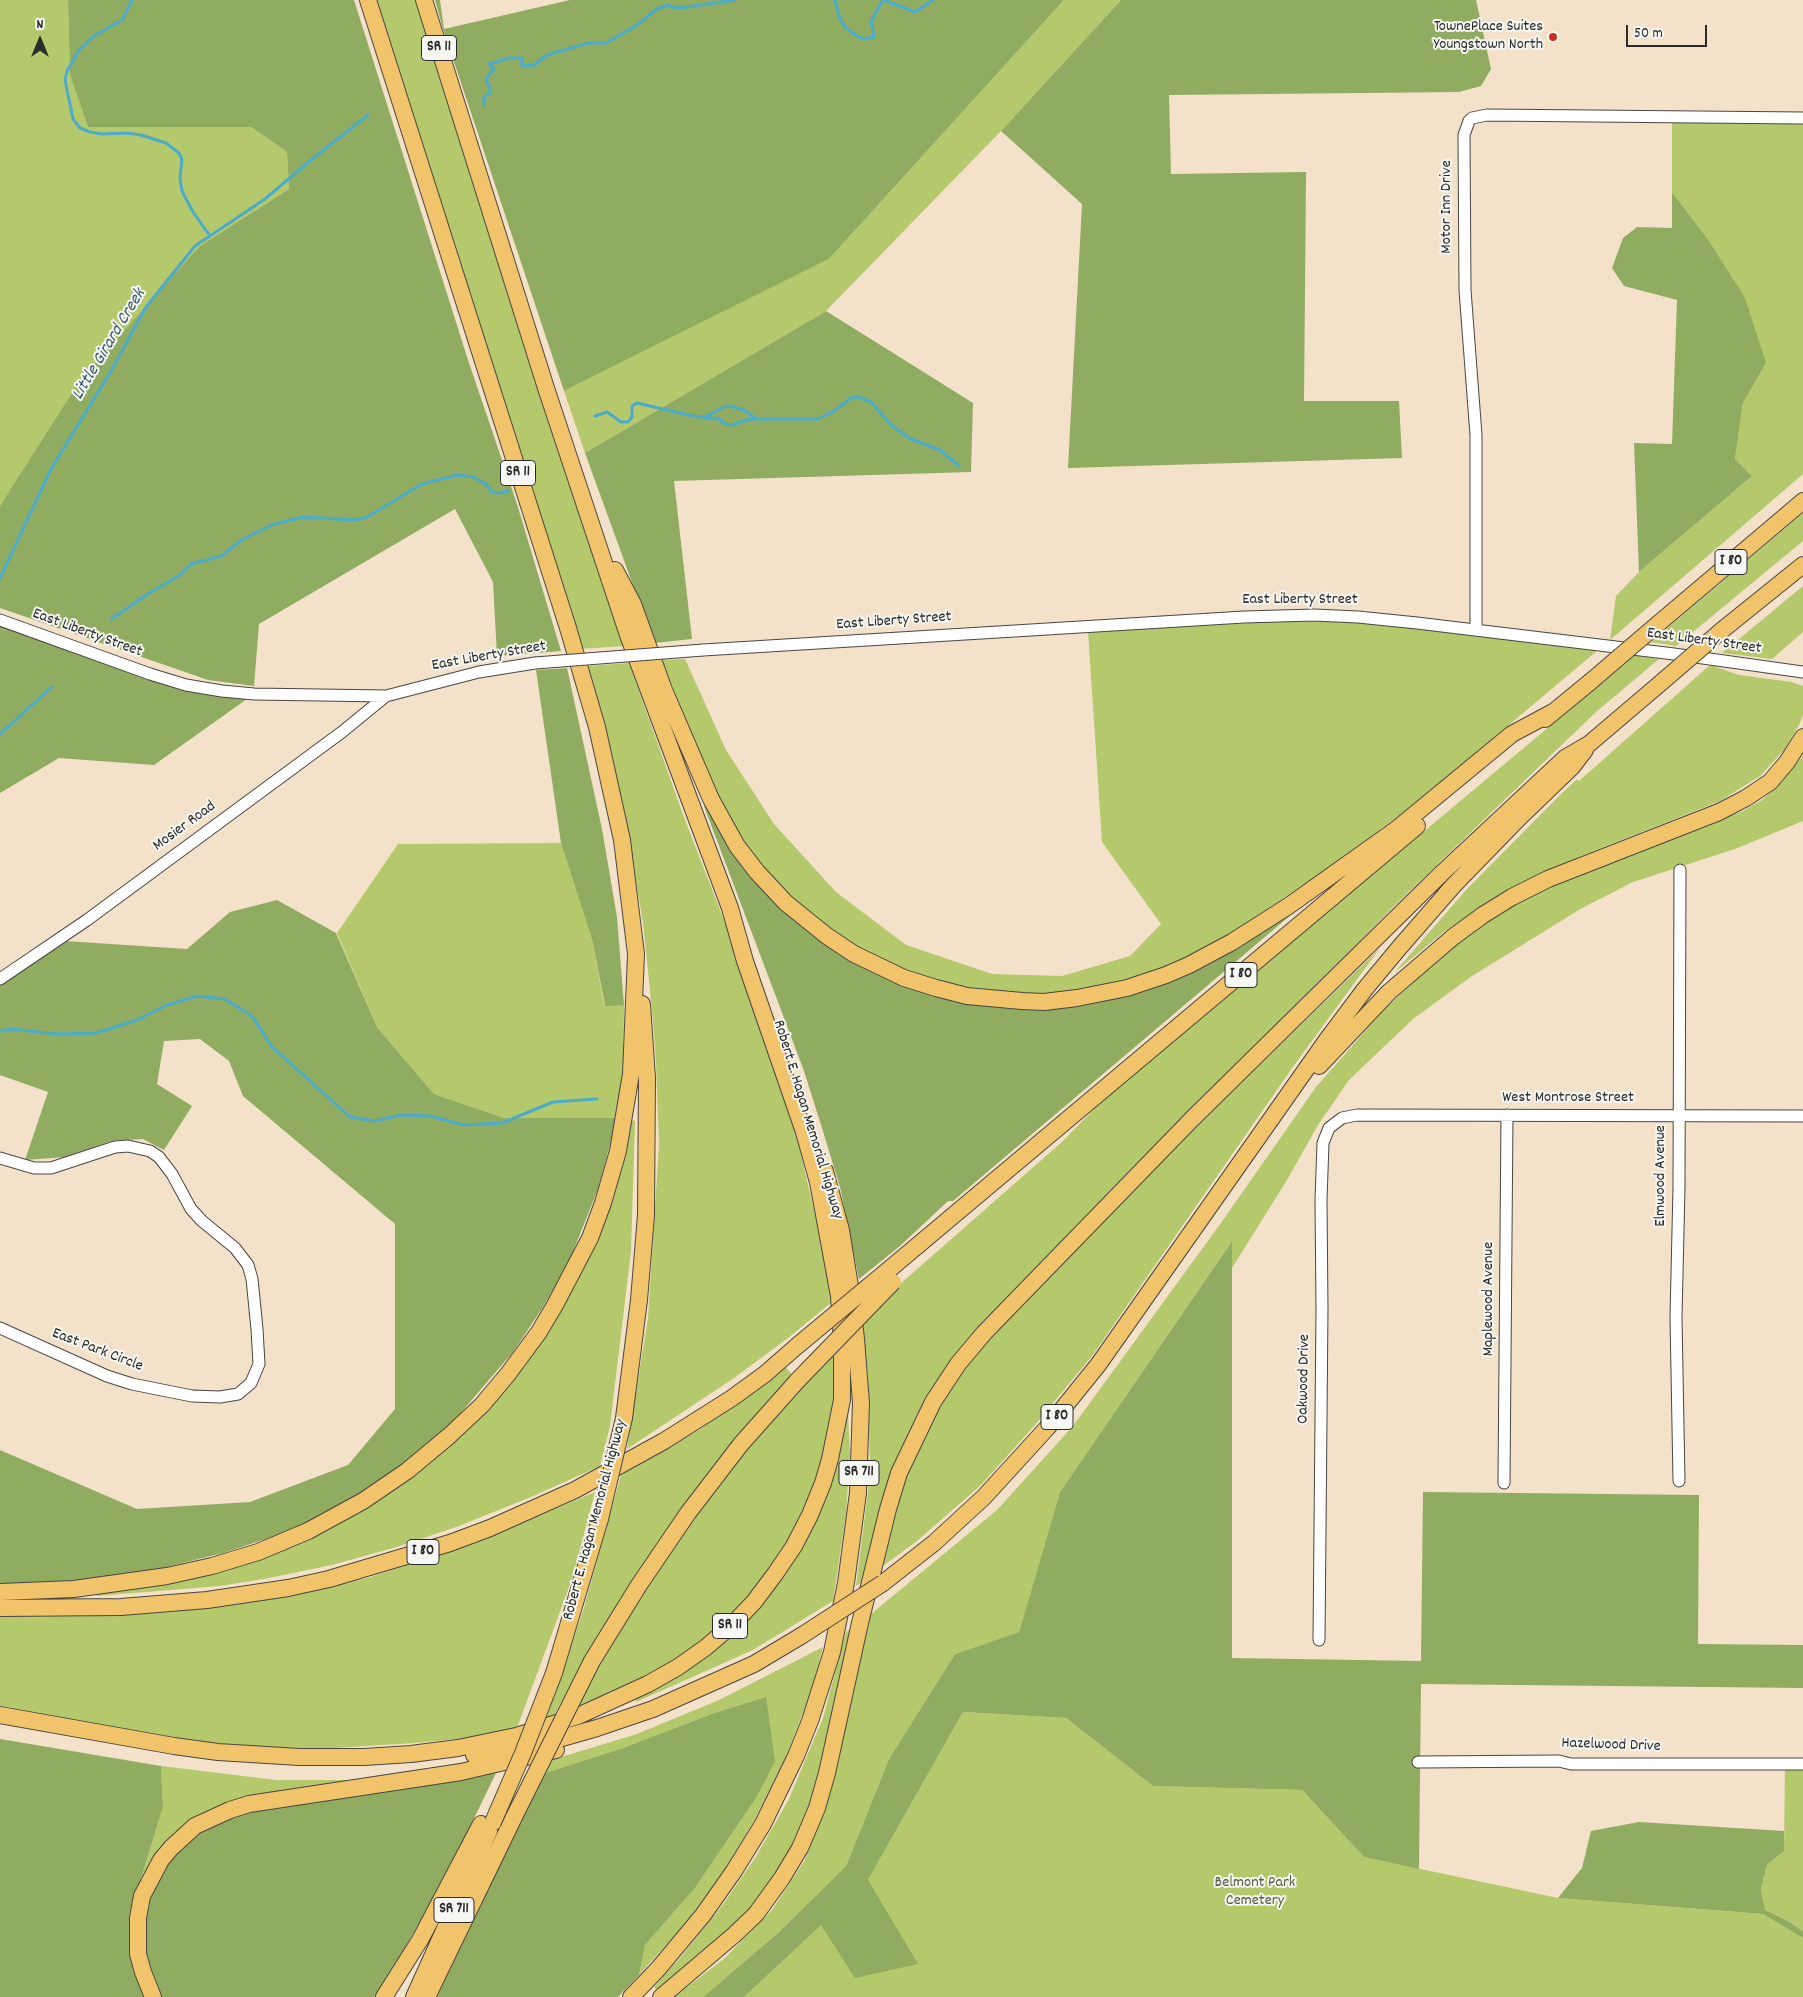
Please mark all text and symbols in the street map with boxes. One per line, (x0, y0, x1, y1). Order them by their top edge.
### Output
north arrow (15, 15, 65, 65)
text: N (37, 15, 43, 35)
scale bar (1628, 15, 1709, 47)
place label: TownePlace Suites Youngstown North (1433, 18, 1543, 56)
text: 50 m (1634, 23, 1663, 45)
marker: TownePlace Suites Youngstown North (1547, 31, 1559, 43)
road number: SR 11 (422, 36, 456, 60)
street label: Motor Inn Drive (1438, 160, 1458, 254)
water label: Little Girard Creek (68, 286, 152, 404)
road number: SR 11 (500, 460, 536, 486)
road number: I 80 (1715, 550, 1747, 574)
street label: East Liberty Street (1242, 591, 1358, 611)
street label: East Liberty Street (30, 605, 144, 663)
street label: East Liberty Street (836, 608, 952, 636)
street label: East Liberty Street (1646, 624, 1762, 660)
street label: East Liberty Street (431, 638, 547, 676)
street label: Mosier Road (150, 798, 220, 856)
road number: I 80 (1225, 962, 1257, 988)
street label: Robert E. Hagan Memorial Highway (768, 1018, 846, 1222)
street label: West Montrose Street (1502, 1089, 1634, 1109)
street label: Elmwood Avenue (1652, 1125, 1672, 1227)
street label: Maplewood Avenue (1480, 1242, 1500, 1356)
street label: East Park Circle (49, 1325, 145, 1377)
street label: Oakwood Drive (1295, 1334, 1315, 1424)
road number: I 80 (1041, 1404, 1073, 1430)
street label: Robert E. Hagan Memorial Highway (560, 1417, 632, 1623)
road number: SR 711 (839, 1460, 879, 1486)
road number: I 80 (407, 1540, 439, 1564)
road number: SR 11 (712, 1614, 748, 1638)
street label: Hazelwood Drive (1561, 1735, 1661, 1757)
park label: Belmont Park Cemetery (1215, 1874, 1295, 1912)
road number: SR 711 (434, 1898, 474, 1922)

